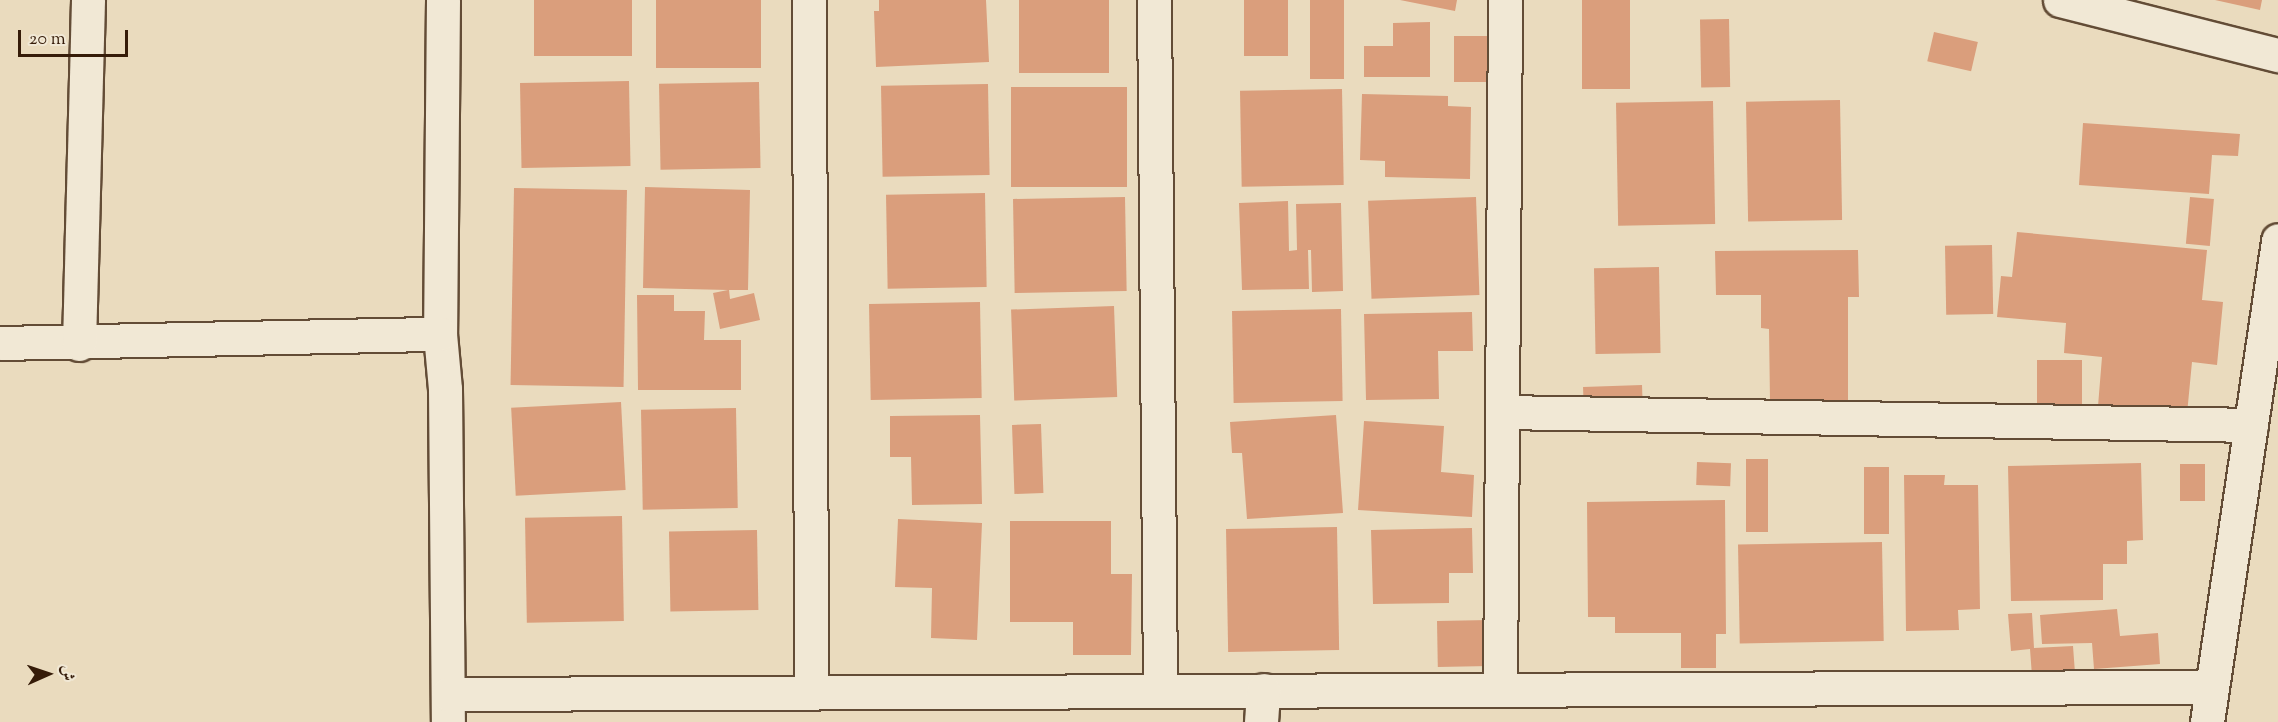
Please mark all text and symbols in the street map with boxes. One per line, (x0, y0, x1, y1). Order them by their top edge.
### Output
scale bar (21, 18, 130, 56)
text: 20 m (29, 27, 66, 53)
north arrow (18, 644, 78, 704)
text: ش (55, 665, 78, 682)

